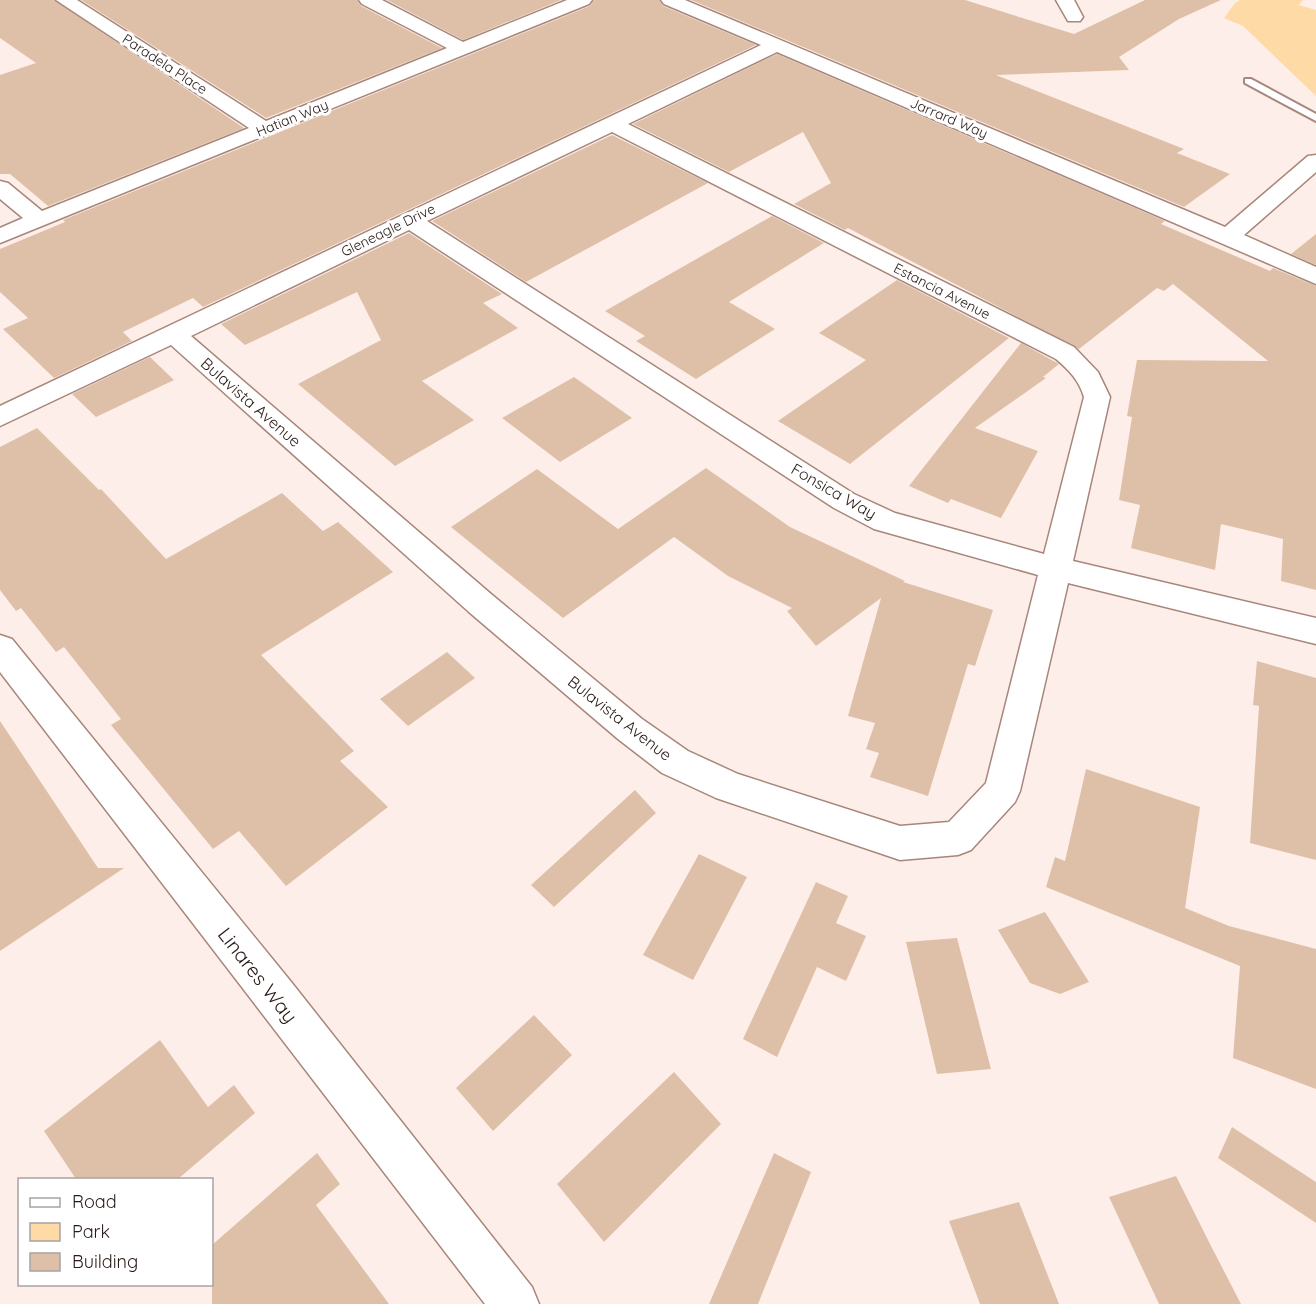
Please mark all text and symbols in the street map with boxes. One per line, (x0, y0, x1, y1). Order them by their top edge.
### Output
street label: Paradela Place (119, 30, 211, 98)
street label: Jarrard Way (907, 94, 991, 142)
street label: Hatian Way (253, 95, 331, 141)
street label: Gleneagle Drive (338, 199, 438, 261)
street label: Estancia Avenue (891, 259, 994, 323)
street label: Bulavista Avenue (197, 353, 305, 451)
street label: Fonsica Way (788, 459, 880, 523)
street label: Bulavista Avenue (564, 671, 676, 765)
street label: Linares Way (213, 922, 303, 1028)
legend (18, 1178, 213, 1286)
text: Road (72, 1190, 117, 1213)
text: Park (72, 1220, 110, 1243)
text: Building (72, 1250, 138, 1273)

